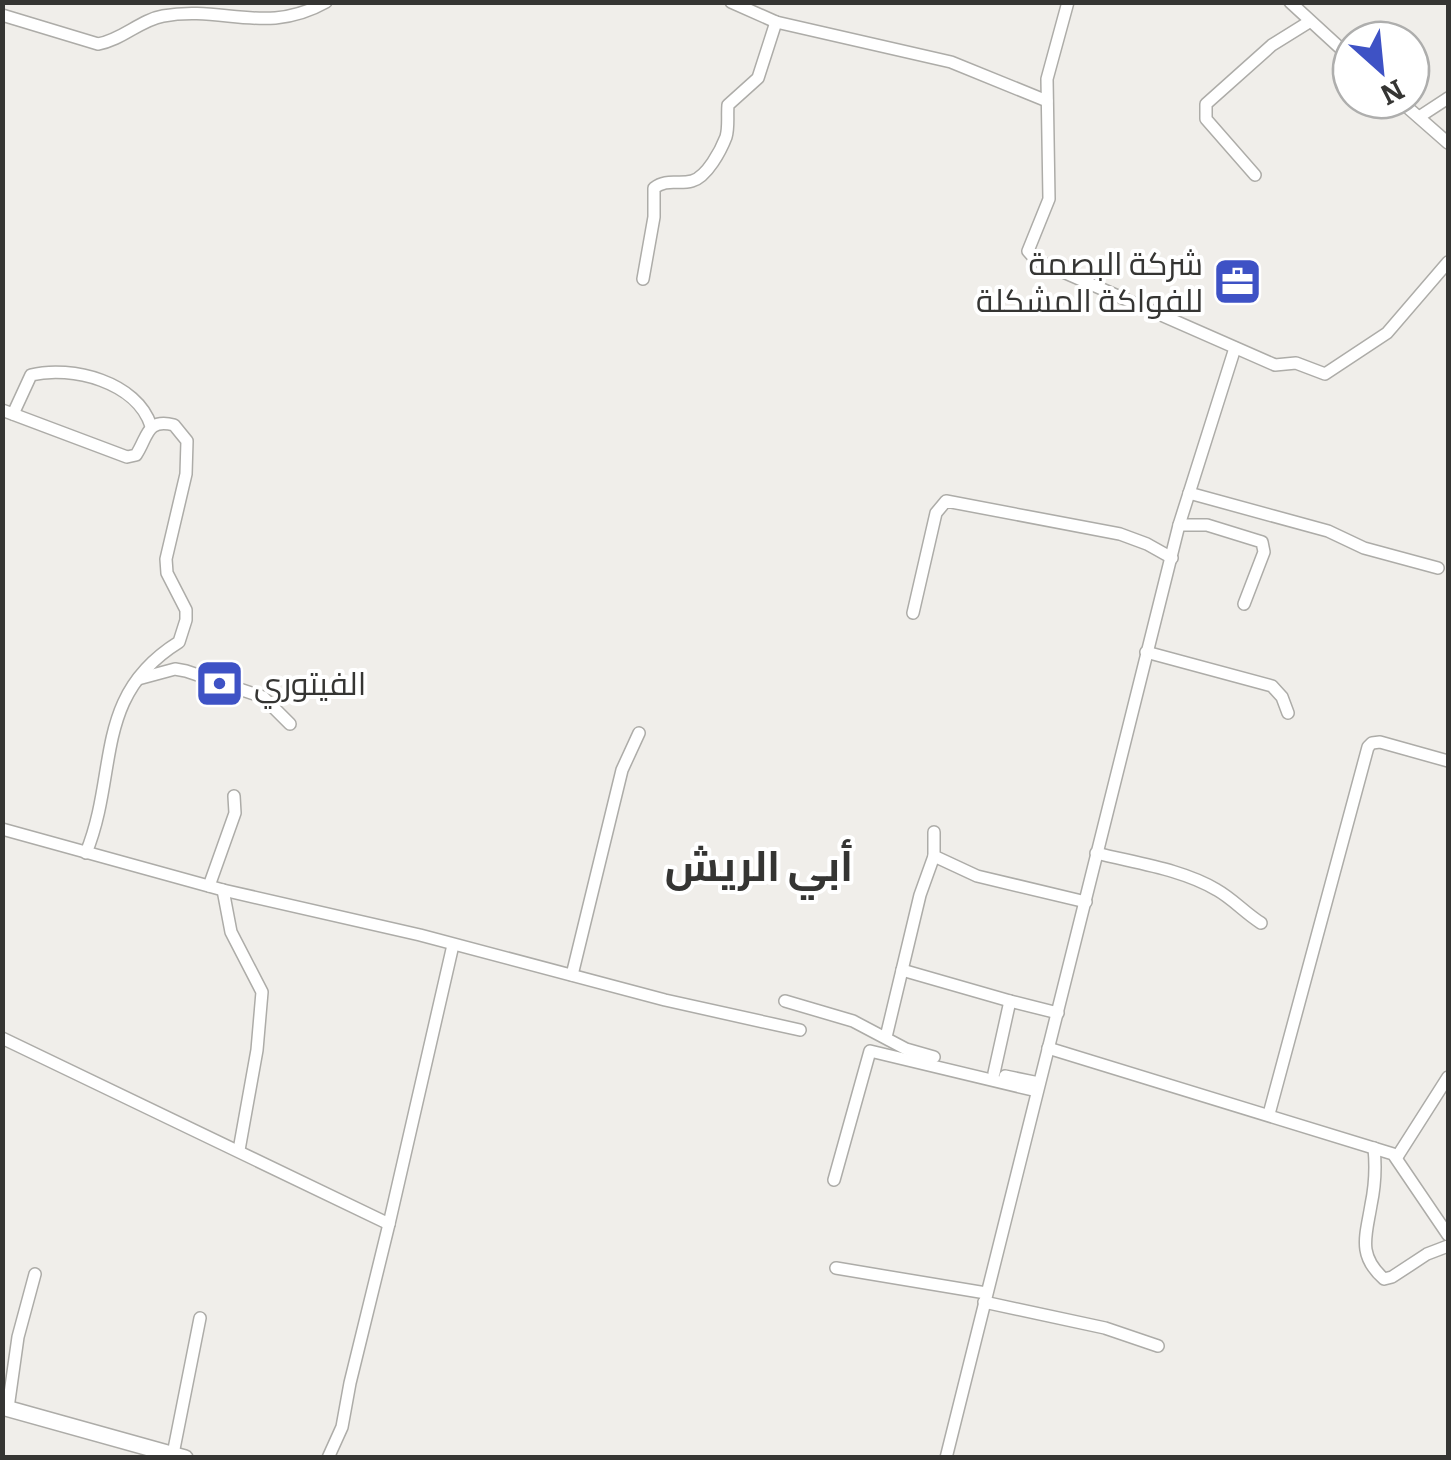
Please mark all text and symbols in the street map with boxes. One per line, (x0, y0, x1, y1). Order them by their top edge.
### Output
north arrow (1331, 20, 1431, 120)
text: N (1375, 72, 1409, 111)
place label: شركة البصمة للفواكة المشكلة (976, 245, 1203, 320)
office icon: شركة البصمة للفواكة المشكلة (1212, 256, 1264, 308)
bank icon: الفيتوري (193, 658, 245, 710)
place label: الفيتوري (254, 665, 366, 709)
district label: أبي الريش (665, 839, 853, 900)

